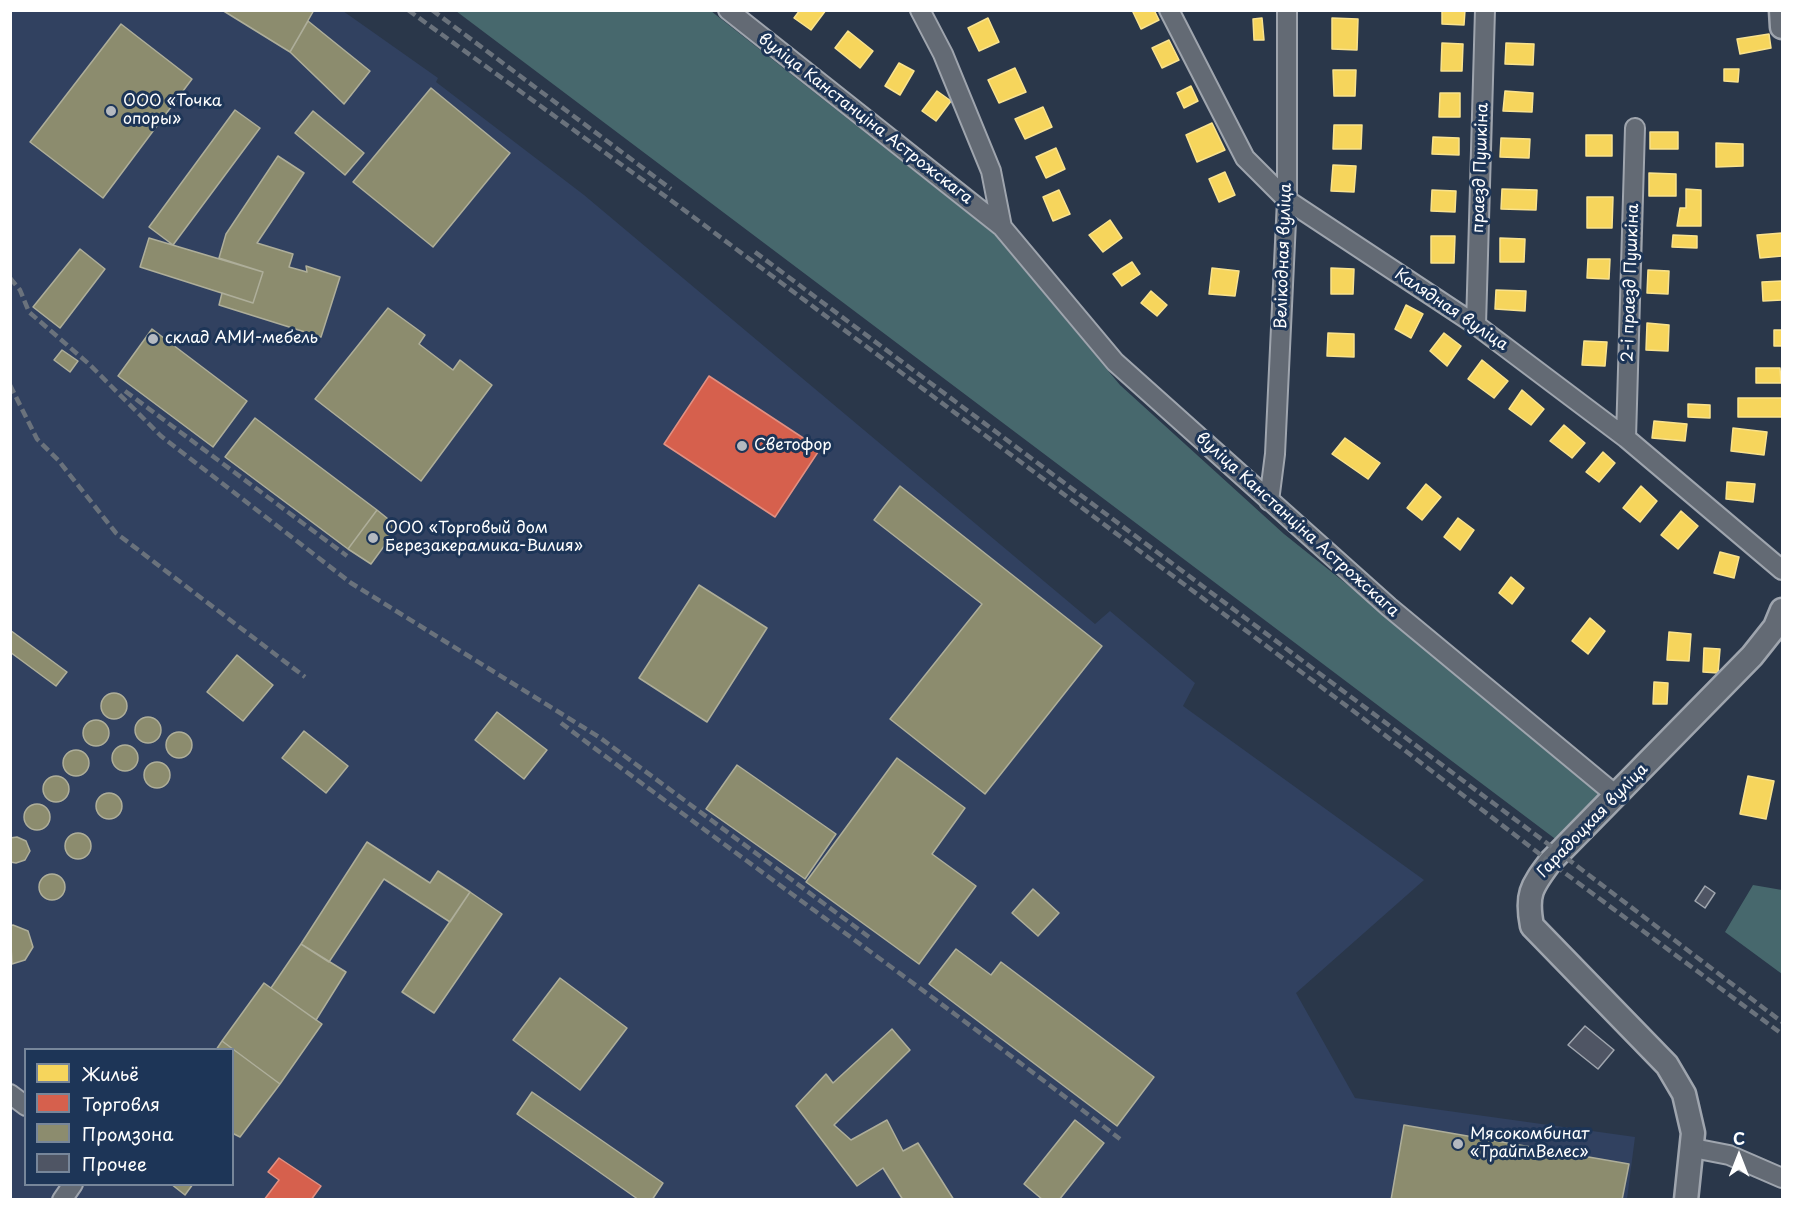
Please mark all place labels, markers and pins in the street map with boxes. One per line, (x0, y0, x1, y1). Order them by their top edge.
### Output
place label: ООО «Точка опоры» (123, 92, 222, 130)
marker: ООО «Точка опоры» (104, 104, 118, 118)
place label: склад АМИ-мебель (165, 329, 318, 349)
marker: склад АМИ-мебель (146, 332, 160, 346)
place label: Светофор (754, 436, 832, 456)
marker: Светофор (735, 439, 749, 453)
place label: ООО «Торговый дом Березакерамика-Вилия» (385, 519, 583, 557)
marker: ООО «Торговый дом Березакерамика-Вилия» (366, 531, 380, 545)
place label: Мясокомбинат «ТрайплВелес» (1470, 1125, 1589, 1163)
marker: Мясокомбинат «ТрайплВелес» (1451, 1137, 1465, 1151)

